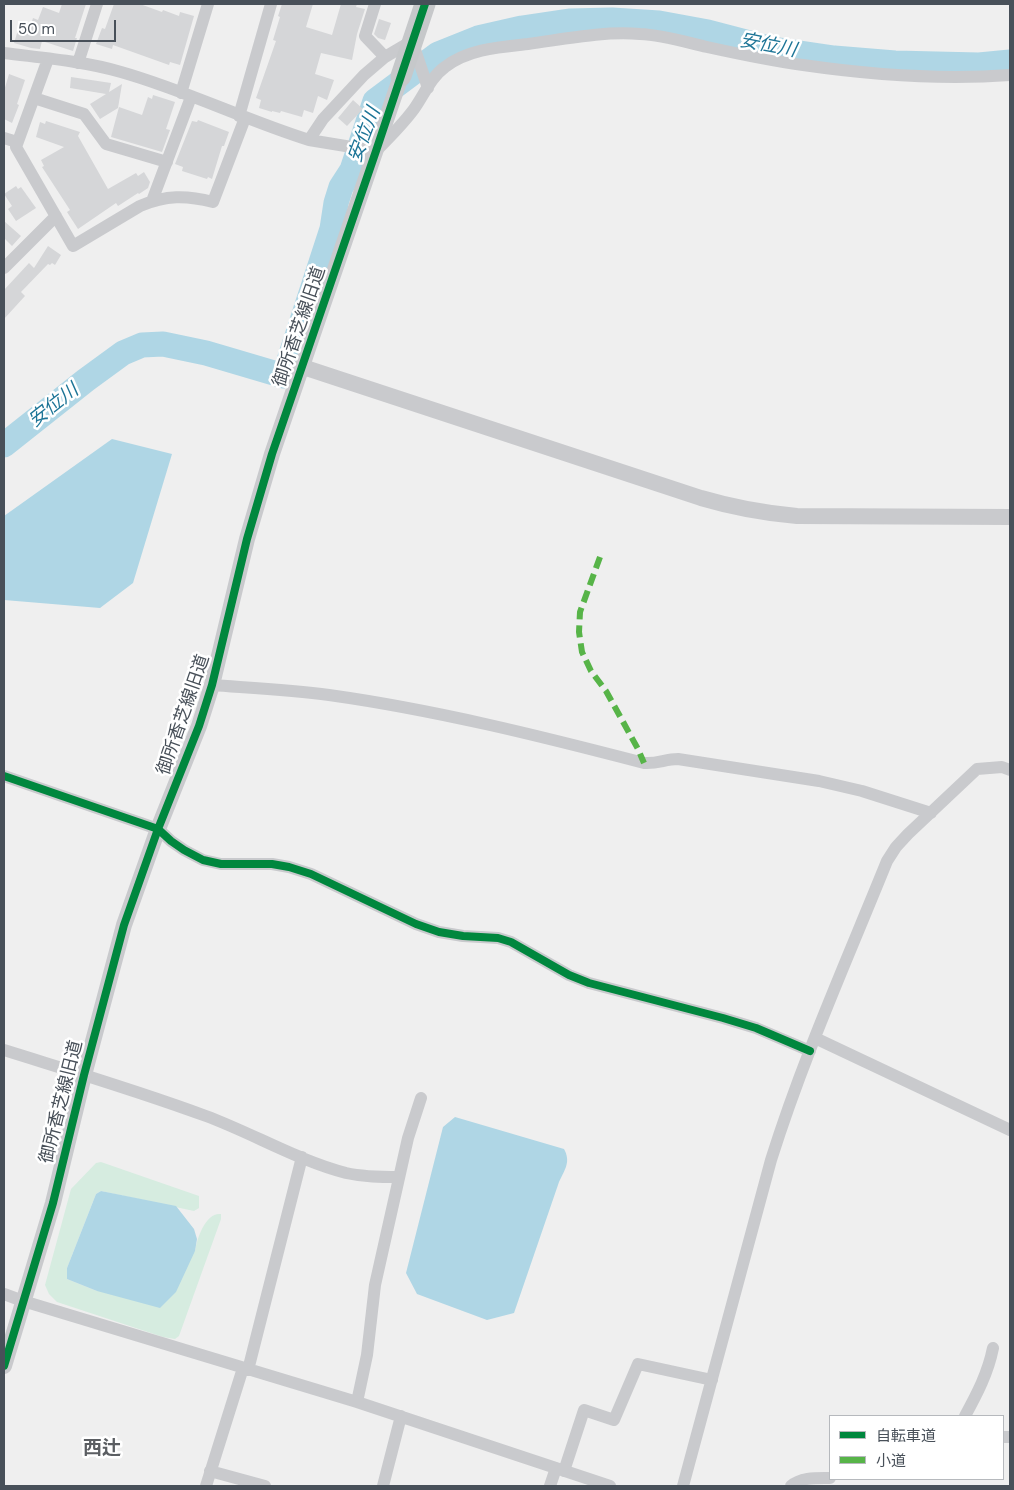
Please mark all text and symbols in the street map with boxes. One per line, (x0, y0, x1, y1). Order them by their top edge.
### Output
scale bar (12, 10, 119, 42)
text: 50 m (18, 19, 55, 39)
water label: 安位川 (738, 29, 798, 63)
water label: 安位川 (344, 104, 386, 166)
street label: 御所香芝線旧道 (269, 264, 331, 390)
water label: 安位川 (25, 379, 83, 433)
street label: 御所香芝線旧道 (153, 652, 215, 778)
street label: 御所香芝線旧道 (36, 1038, 88, 1166)
legend (829, 1415, 1004, 1480)
text: 自転車道 (876, 1426, 936, 1446)
district label: 西辻 (83, 1438, 121, 1460)
text: 小道 (876, 1451, 906, 1471)

